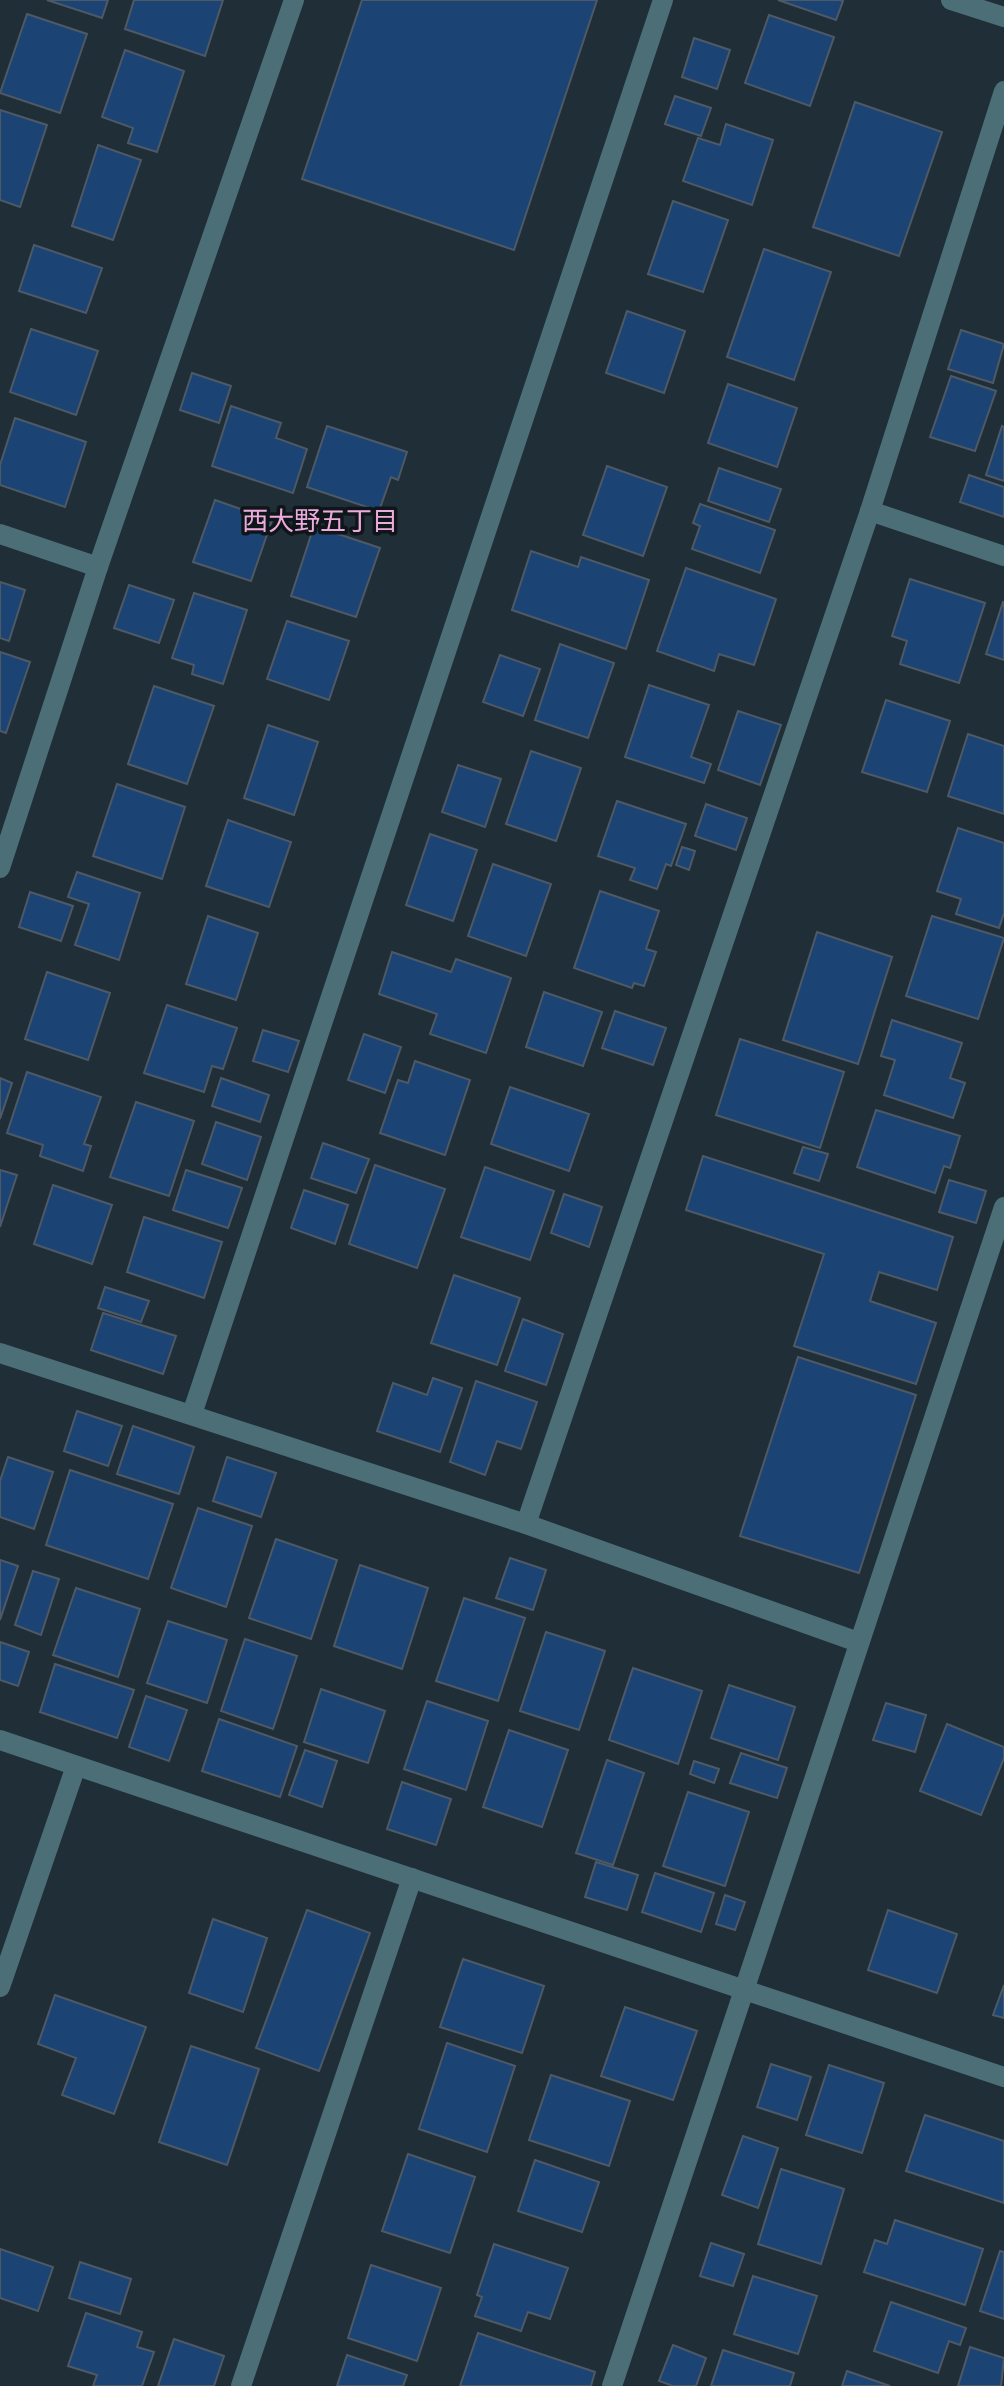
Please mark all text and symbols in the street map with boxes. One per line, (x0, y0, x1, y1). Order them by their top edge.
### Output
district label: 西大野五丁目 (242, 505, 398, 536)

